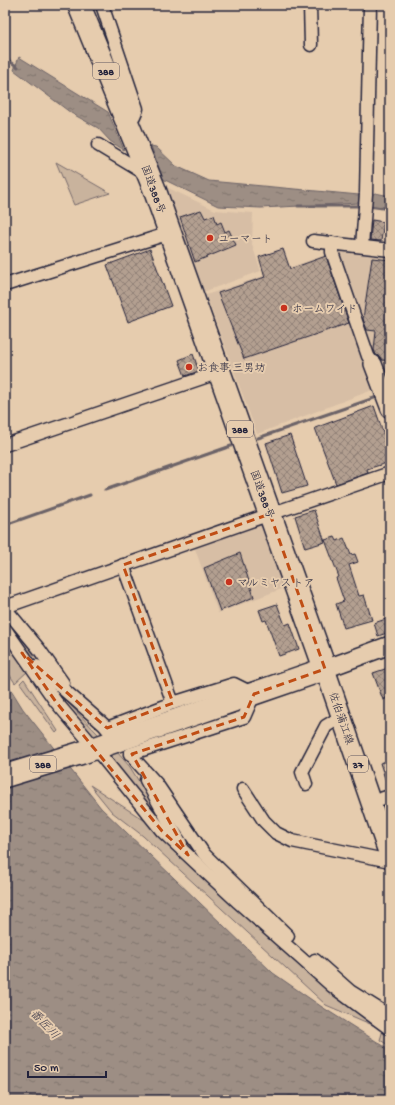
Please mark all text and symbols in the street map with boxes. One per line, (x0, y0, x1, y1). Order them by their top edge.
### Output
road number: 388 (93, 63, 119, 79)
street label: 国道388号 (138, 163, 167, 216)
marker: ユーマート (205, 233, 215, 243)
place label: ユーマート (218, 234, 273, 246)
marker: ホームワイド (279, 303, 289, 313)
place label: ホームワイド (292, 304, 358, 316)
marker: お食事 三男坊 (184, 362, 194, 372)
place label: お食事 三男坊 (197, 362, 266, 375)
road number: 388 (227, 421, 253, 437)
street label: 国道388号 (247, 468, 276, 521)
marker: マルミヤストア (224, 577, 234, 587)
place label: マルミヤストア (237, 578, 314, 590)
street label: 佐伯蒲江線 (325, 690, 356, 747)
road number: 388 (30, 756, 56, 772)
road number: 37 (348, 756, 368, 772)
water label: 番匠川 (26, 1007, 62, 1043)
scale bar (28, 1053, 106, 1079)
text: 50 m (34, 1062, 59, 1076)

